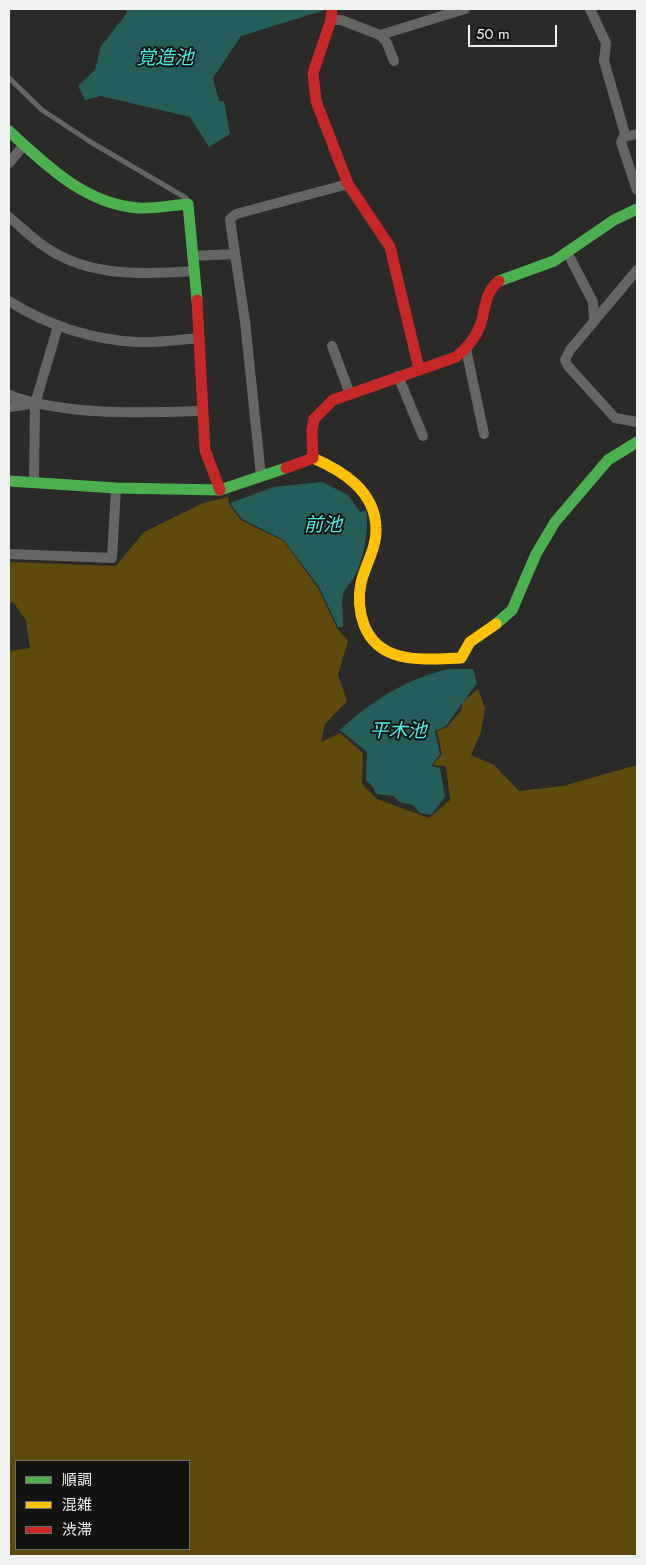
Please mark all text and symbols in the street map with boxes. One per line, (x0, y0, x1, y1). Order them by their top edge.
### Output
scale bar (471, 15, 560, 47)
text: 50 m (476, 23, 510, 45)
water label: 覚造池 (137, 48, 193, 70)
water label: 前池 (304, 515, 342, 537)
water label: 平木池 (370, 721, 426, 743)
legend (15, 1460, 190, 1550)
text: 順調 (62, 1469, 92, 1491)
text: 混雑 (62, 1494, 92, 1516)
text: 渋滞 (62, 1519, 92, 1541)

